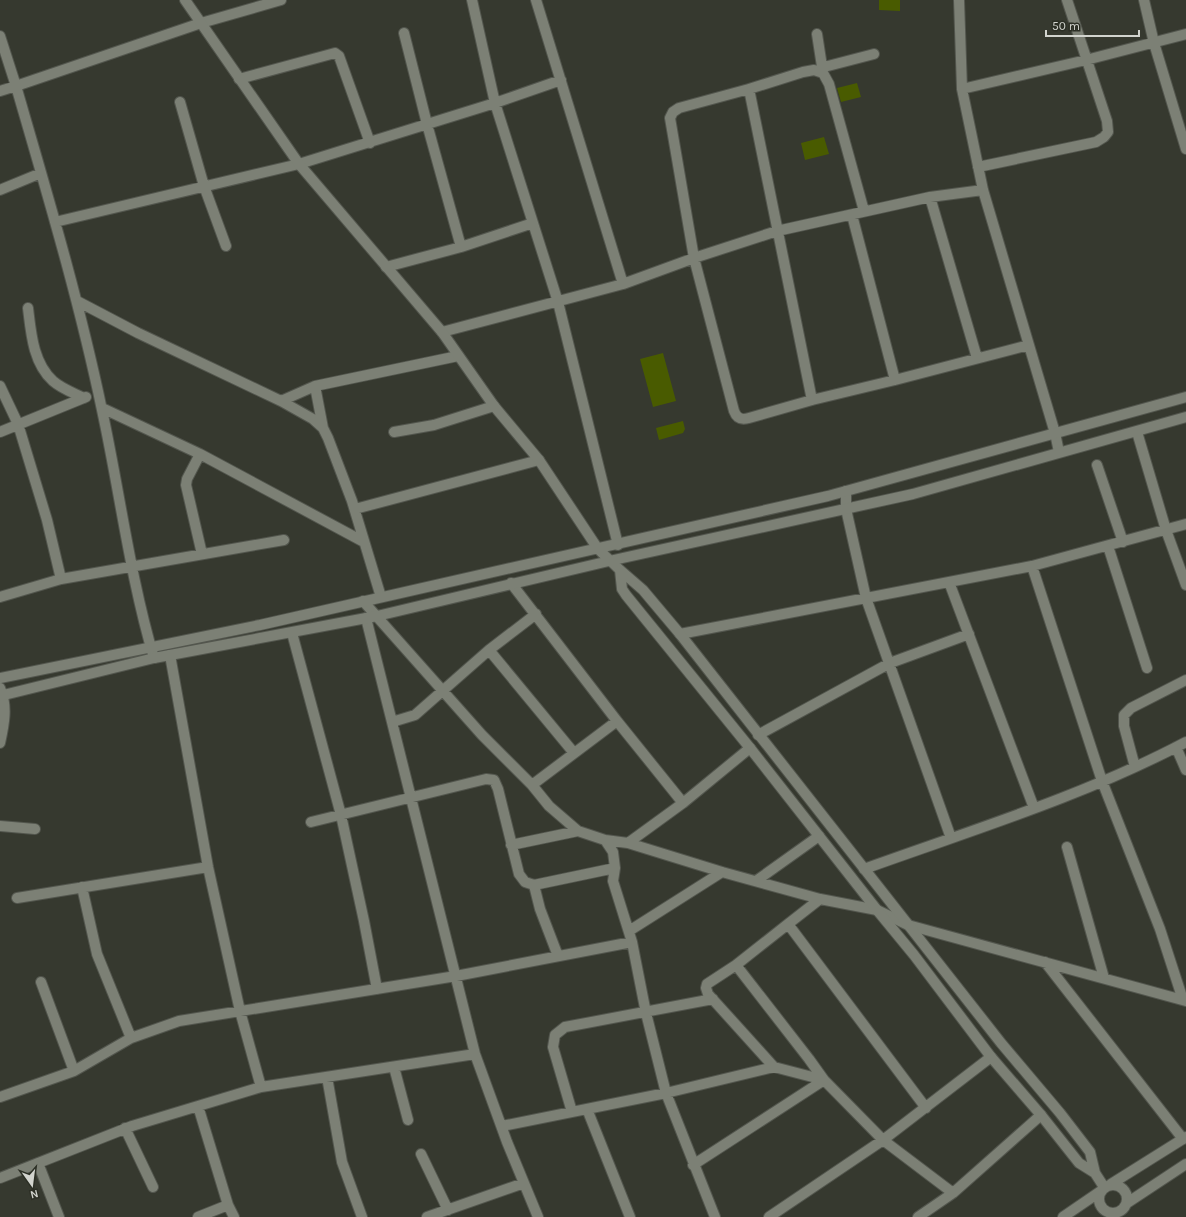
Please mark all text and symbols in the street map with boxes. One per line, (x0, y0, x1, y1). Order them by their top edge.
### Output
scale bar (1046, 12, 1139, 38)
text: 50 m (1052, 19, 1080, 33)
north arrow (12, 1165, 52, 1205)
text: N (29, 1187, 40, 1201)

